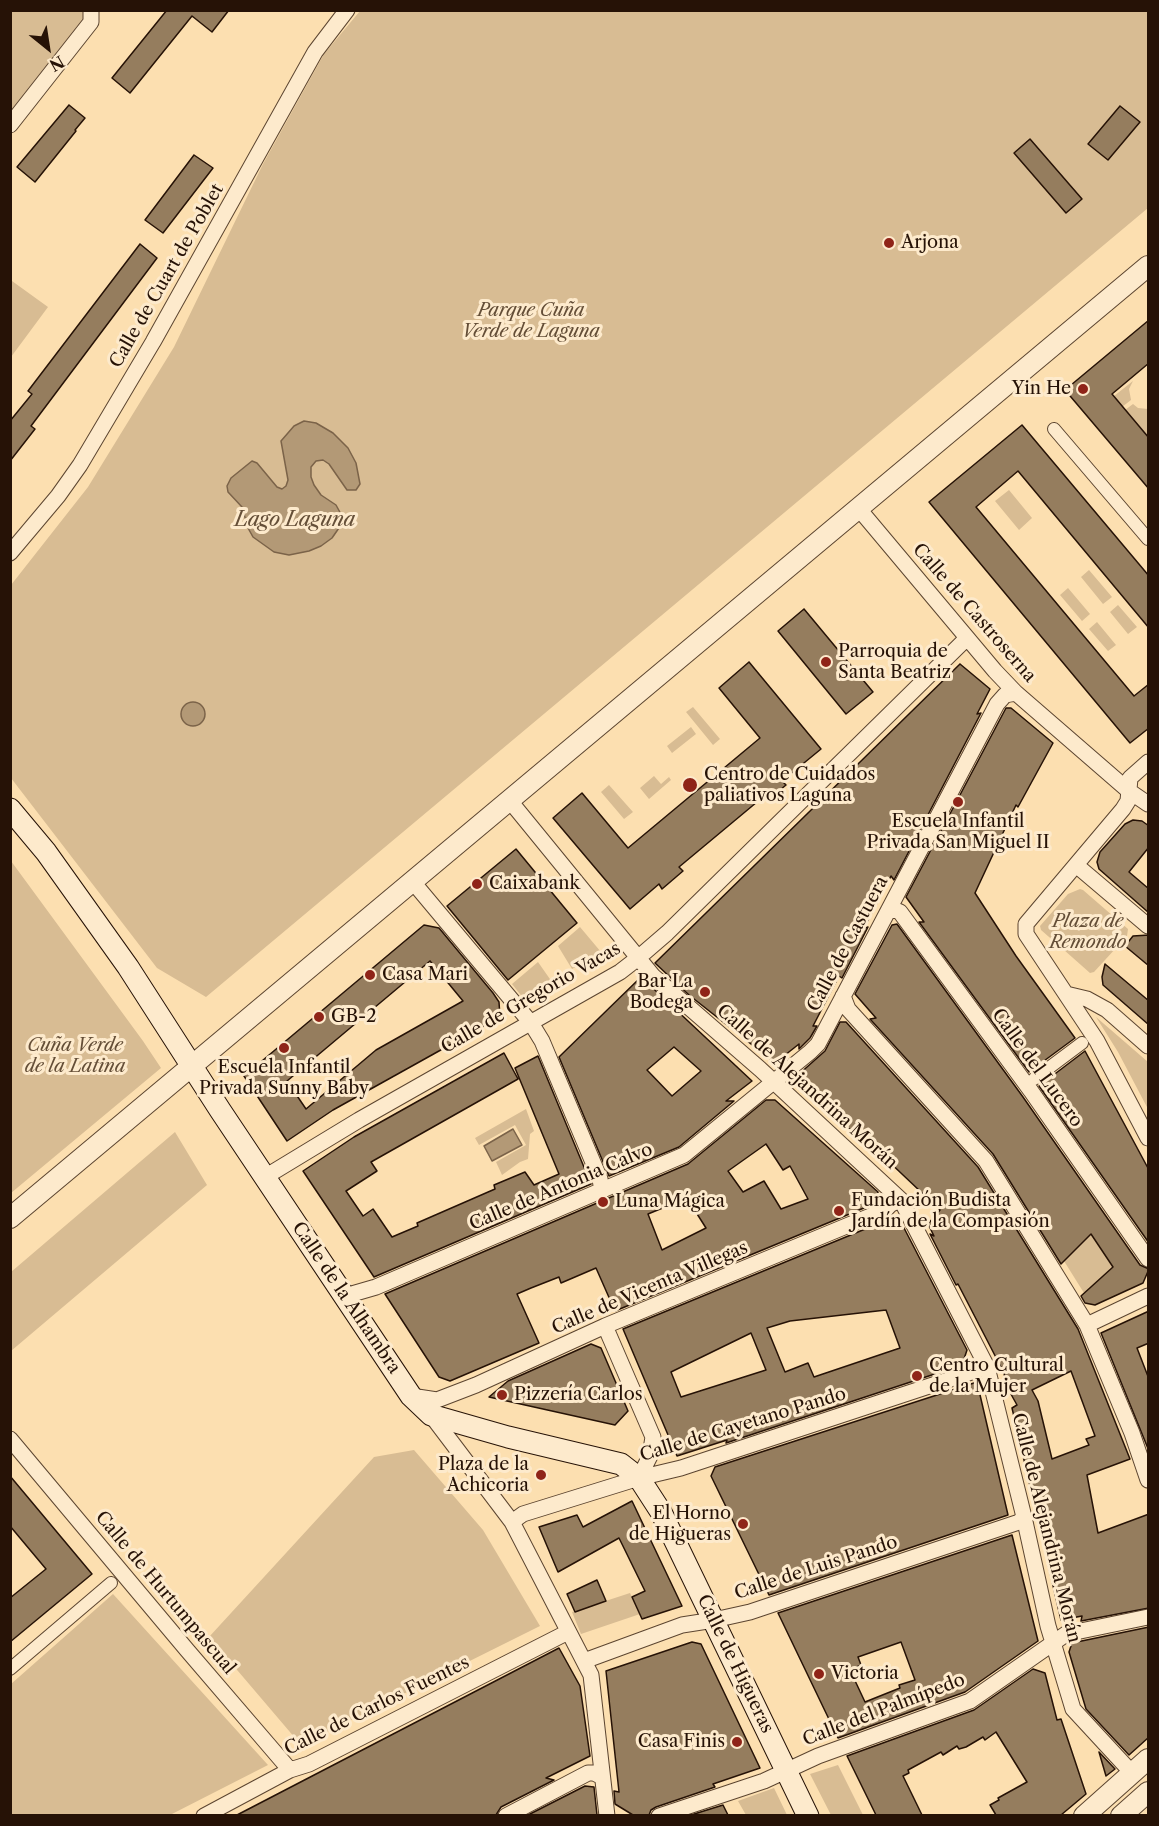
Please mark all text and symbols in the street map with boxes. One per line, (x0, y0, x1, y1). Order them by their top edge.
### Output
north arrow (18, 18, 78, 78)
text: N (46, 51, 68, 76)
street label: Calle de Cuart de Poblet (105, 180, 229, 372)
place label: Arjona (901, 232, 959, 254)
marker: Arjona (882, 236, 896, 250)
park label: Parque Cuña Verde de Laguna (462, 300, 600, 342)
place label: Yin He (1012, 378, 1071, 400)
marker: Yin He (1076, 382, 1090, 396)
water label: Lago Laguna (235, 508, 355, 532)
street label: Calle de Castroserna (908, 539, 1040, 687)
place label: Parroquia de Santa Beatriz (838, 641, 951, 684)
marker: Parroquia de Santa Beatriz (819, 655, 833, 669)
place label: Centro de Cuidados paliativos Laguna (704, 764, 875, 806)
marker: Centro de Cuidados paliativos Laguna (681, 776, 699, 794)
marker: Escuela Infantil Privada San Miguel II (951, 795, 965, 809)
place label: Escuela Infantil Privada San Miguel II (867, 811, 1049, 854)
place label: Caixabank (489, 873, 580, 895)
street label: Calle de Castuera (803, 873, 893, 1015)
marker: Caixabank (470, 877, 484, 891)
park label: Plaza de Remondo (1050, 911, 1126, 954)
street label: Calle de Gregorio Vacas (437, 938, 625, 1058)
place label: Casa Mari (382, 964, 468, 986)
marker: Casa Mari (363, 968, 377, 982)
place label: Bar La Bodega (629, 971, 693, 1014)
marker: Bar La Bodega (698, 985, 712, 999)
street label: Calle de Alejandrina Morán (712, 1000, 902, 1174)
street label: Calle del Lucero (987, 1005, 1087, 1131)
place label: GB-2 (331, 1006, 377, 1028)
marker: GB-2 (312, 1010, 326, 1024)
park label: Cuña Verde de la Latina (25, 1035, 125, 1078)
marker: Escuela Infantil Privada Sunny Baby (277, 1041, 291, 1055)
place label: Escuela Infantil Privada Sunny Baby (199, 1057, 369, 1100)
street label: Calle de Antonia Calvo (466, 1139, 656, 1235)
place label: Fundación Budista Jardín de la Compasión (851, 1190, 1050, 1232)
place label: Luna Mágica (615, 1191, 725, 1213)
marker: Luna Mágica (596, 1195, 610, 1209)
marker: Fundación Budista Jardín de la Compasión (832, 1204, 846, 1218)
street label: Calle de la Alhambra (287, 1218, 405, 1378)
street label: Calle de Vicenta Villegas (549, 1237, 751, 1339)
place label: Centro Cultural de la Mujer (929, 1355, 1064, 1398)
marker: Centro Cultural de la Mujer (910, 1369, 924, 1383)
street label: Calle de Cayetano Pando (637, 1383, 849, 1467)
place label: Pizzería Carlos (514, 1384, 643, 1406)
marker: Pizzería Carlos (495, 1388, 509, 1402)
street label: Calle de Alejandrina Morán (1007, 1411, 1085, 1645)
place label: Plaza de la Achicoria (438, 1454, 529, 1496)
marker: Plaza de la Achicoria (534, 1468, 548, 1482)
place label: El Horno de Higueras (629, 1503, 731, 1546)
street label: Calle de Hurtumpascual (90, 1507, 240, 1679)
marker: El Horno de Higueras (736, 1517, 750, 1531)
street label: Calle de Luis Pando (732, 1531, 900, 1605)
street label: Calle de Higueras (692, 1591, 778, 1737)
street label: Calle de Carlos Fuentes (281, 1652, 473, 1760)
place label: Victoria (831, 1663, 899, 1685)
marker: Victoria (812, 1667, 826, 1681)
street label: Calle del Palmípedo (800, 1669, 968, 1751)
place label: Casa Finis (638, 1731, 725, 1753)
marker: Casa Finis (730, 1735, 744, 1749)

